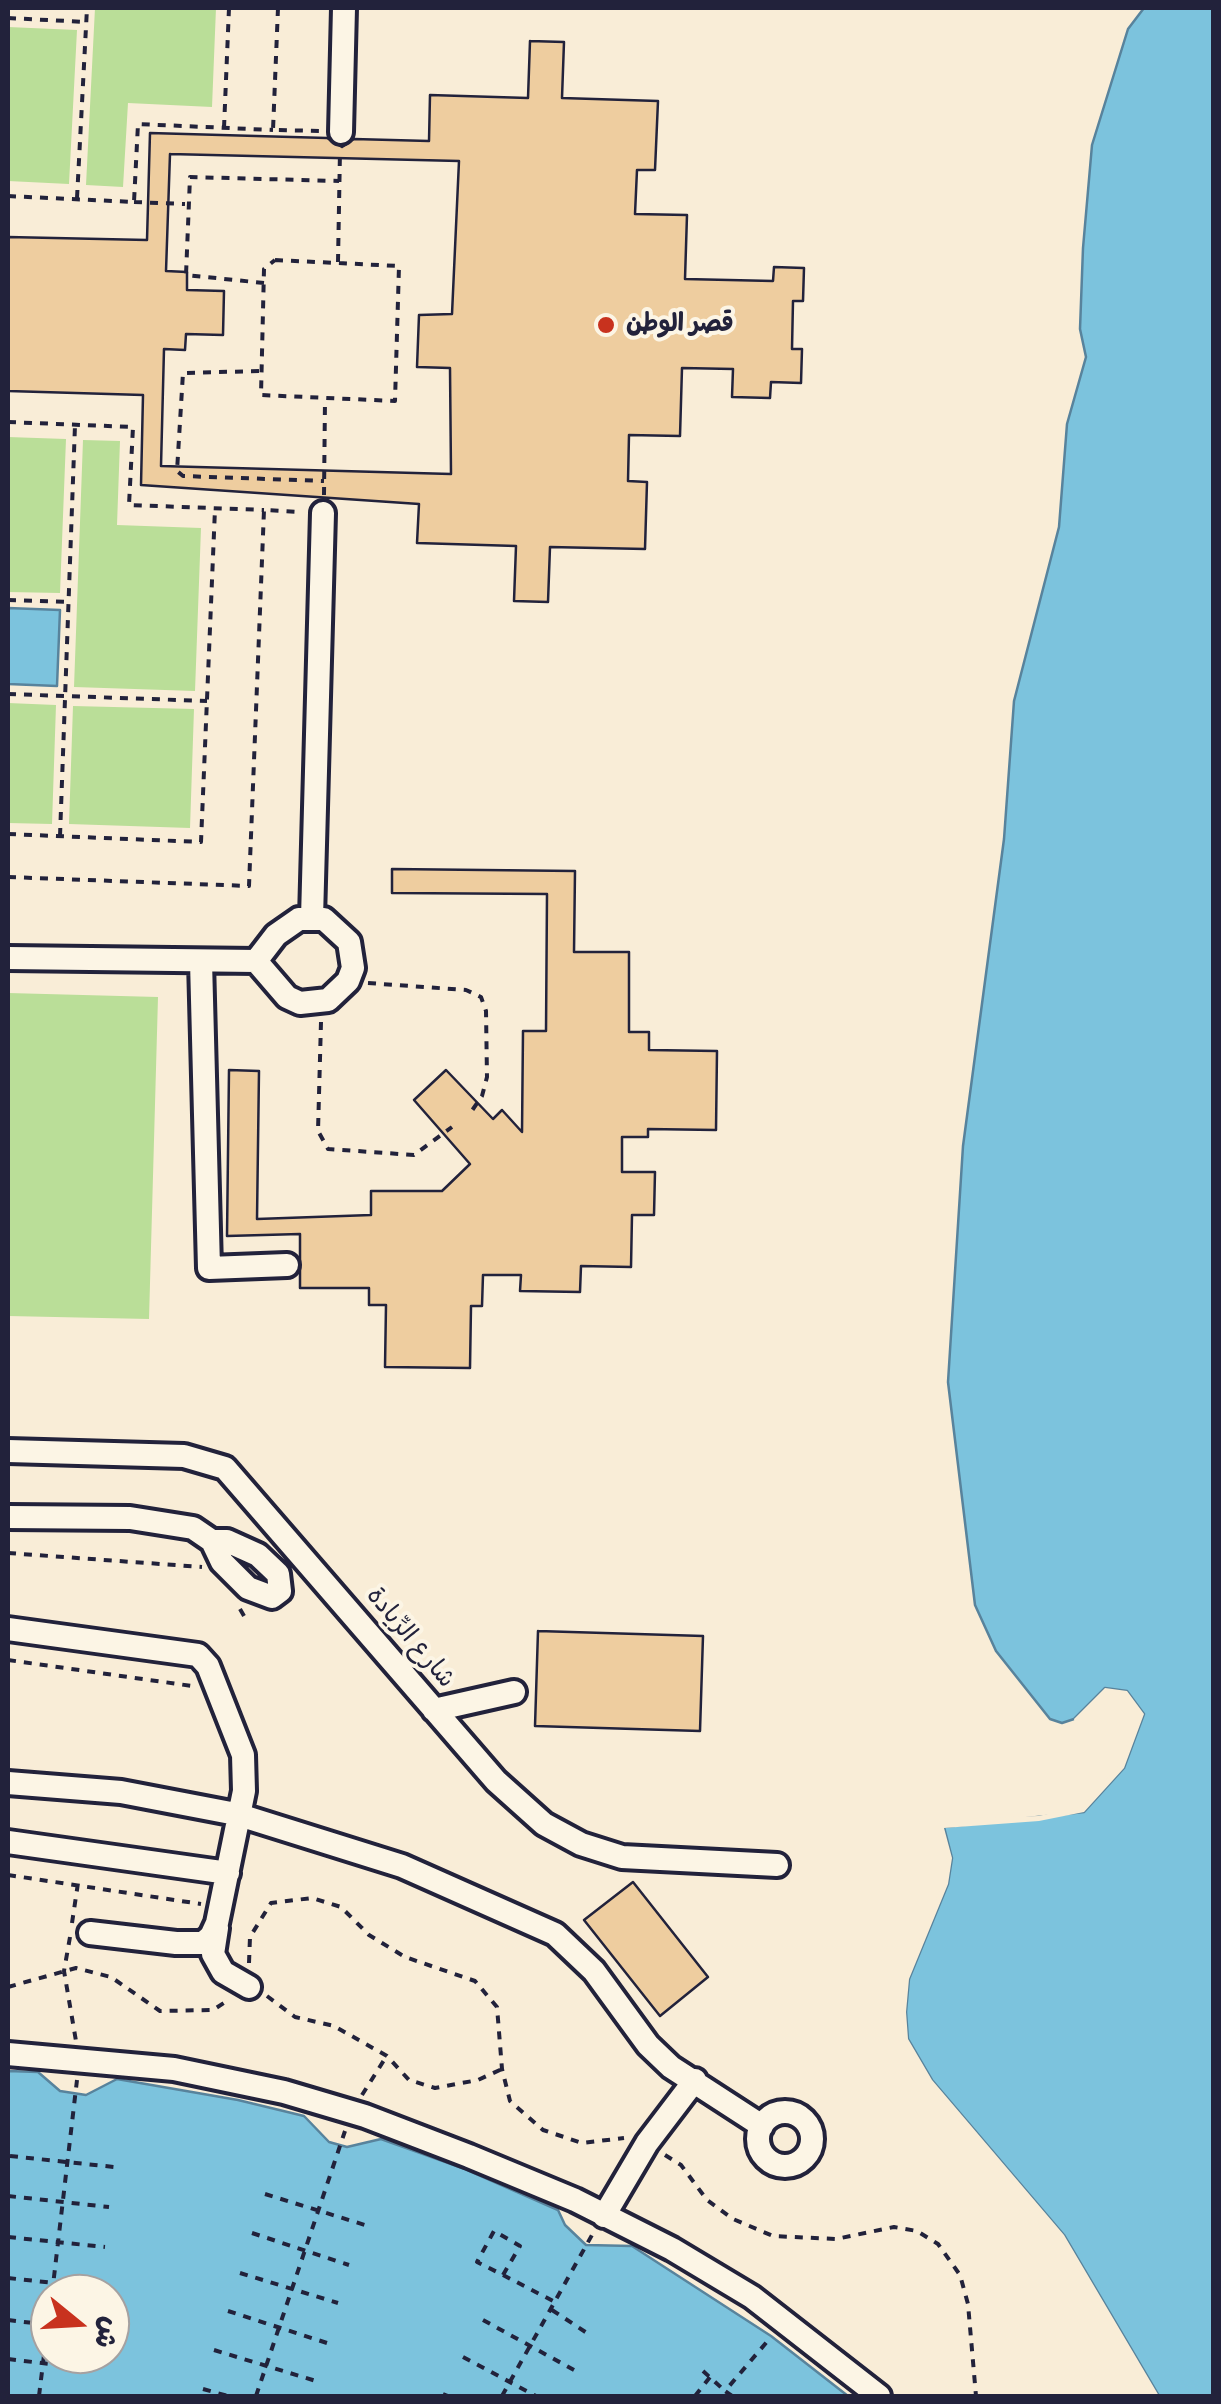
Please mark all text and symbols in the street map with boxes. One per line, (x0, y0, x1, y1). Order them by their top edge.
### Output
place label: قصر الوطن (626, 310, 734, 340)
marker: قصر الوطن (595, 314, 617, 336)
street label: شارع الرِّيادة (359, 1582, 461, 1694)
north arrow (30, 2274, 130, 2374)
text: ش (86, 2313, 129, 2353)

